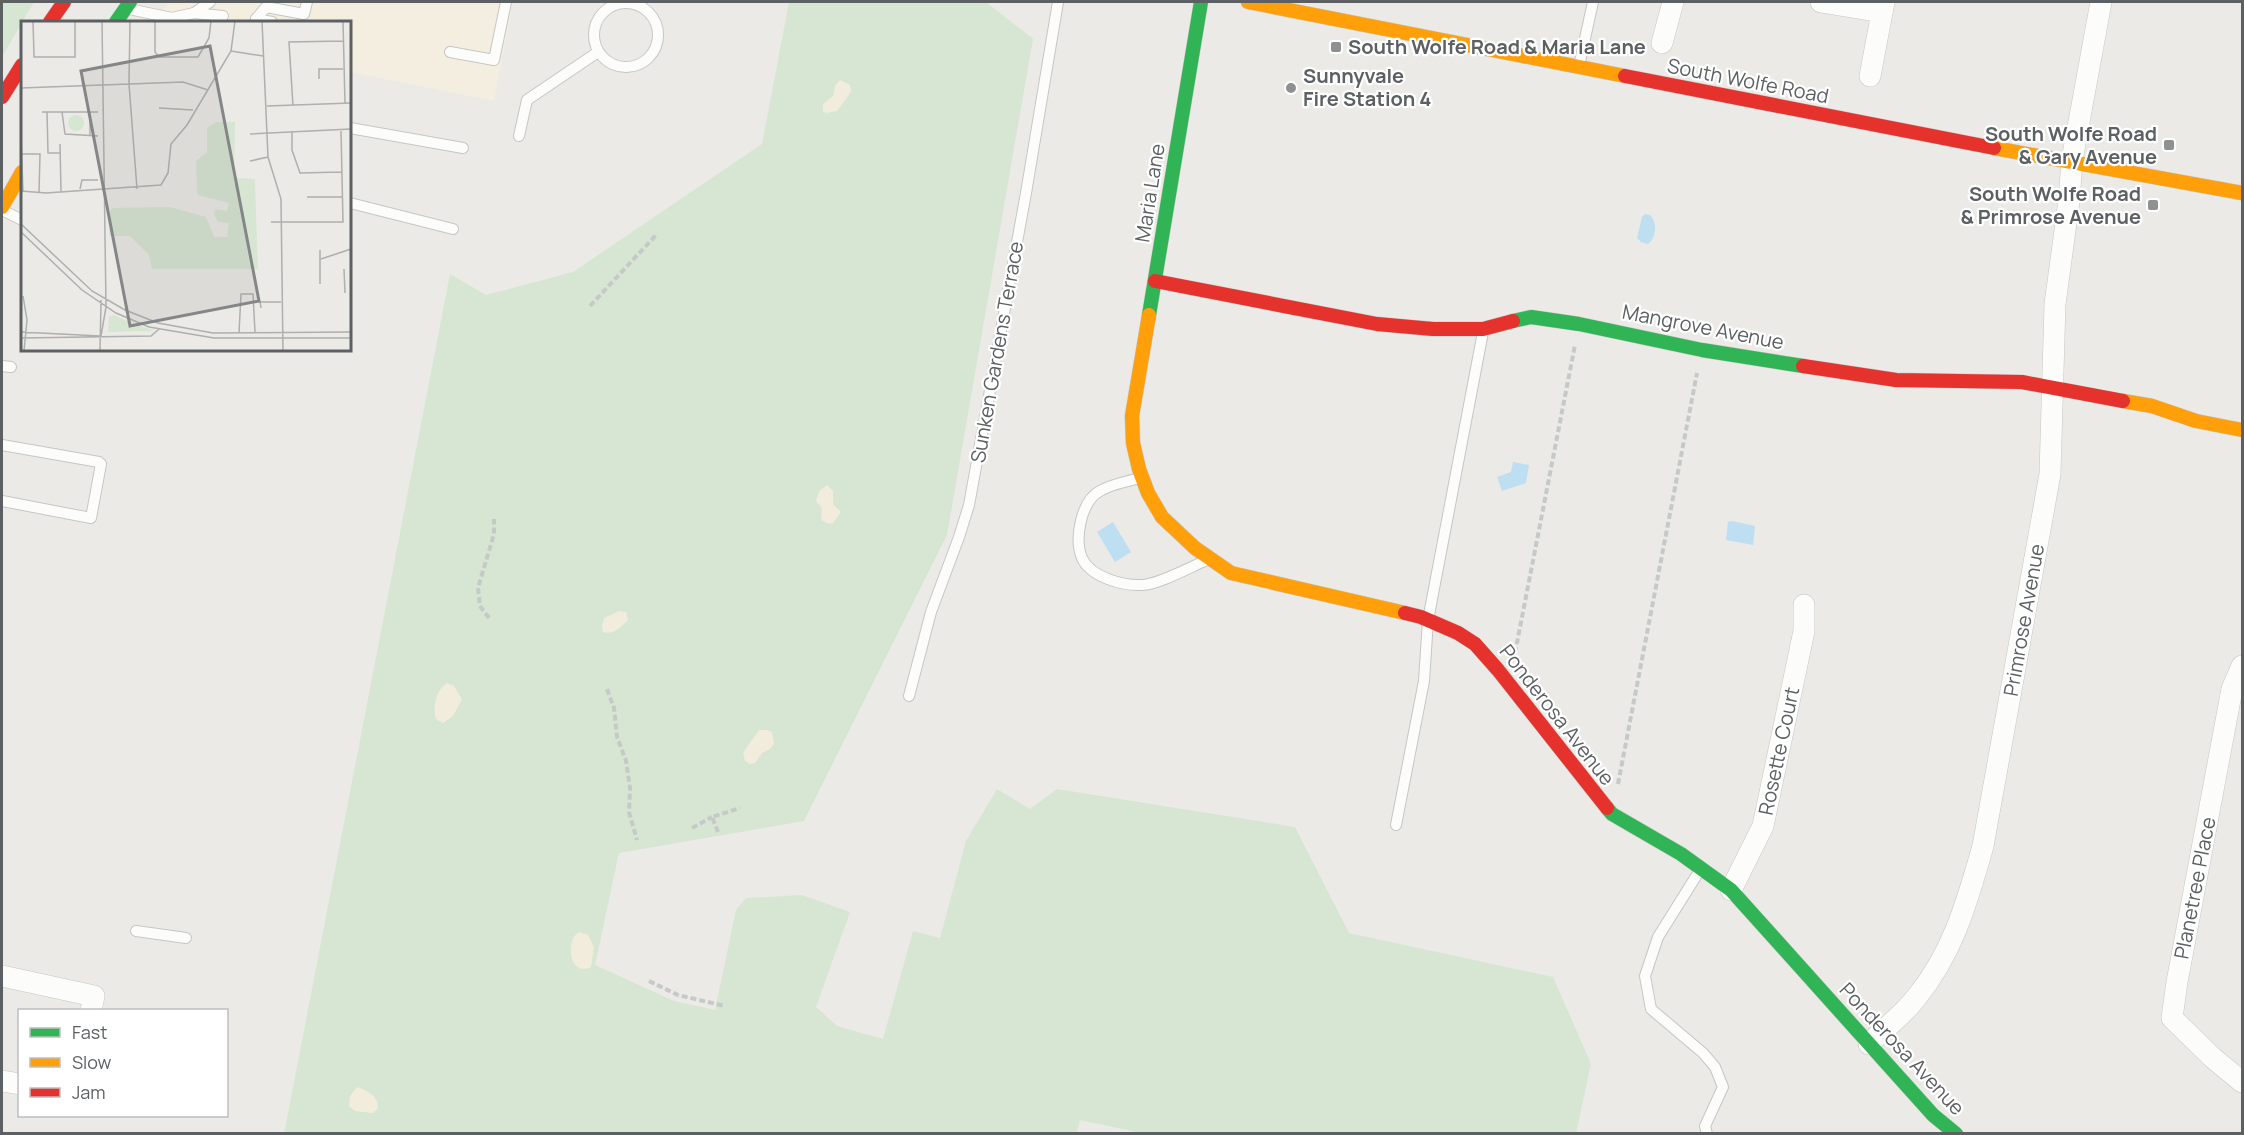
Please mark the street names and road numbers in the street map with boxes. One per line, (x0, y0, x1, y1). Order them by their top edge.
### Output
street label: South Wolfe Road (1665, 52, 1831, 109)
street label: Maria Lane (1128, 142, 1171, 244)
street label: Sunken Gardens Terrace (964, 239, 1029, 465)
street label: Mangrove Avenue (1620, 298, 1786, 355)
street label: Primrose Avenue (1997, 542, 2050, 698)
street label: Ponderosa Avenue (1494, 639, 1621, 791)
street label: Rosette Court (1752, 684, 1805, 817)
street label: Planetree Place (2168, 815, 2222, 961)
street label: Ponderosa Avenue (1834, 977, 1971, 1121)

